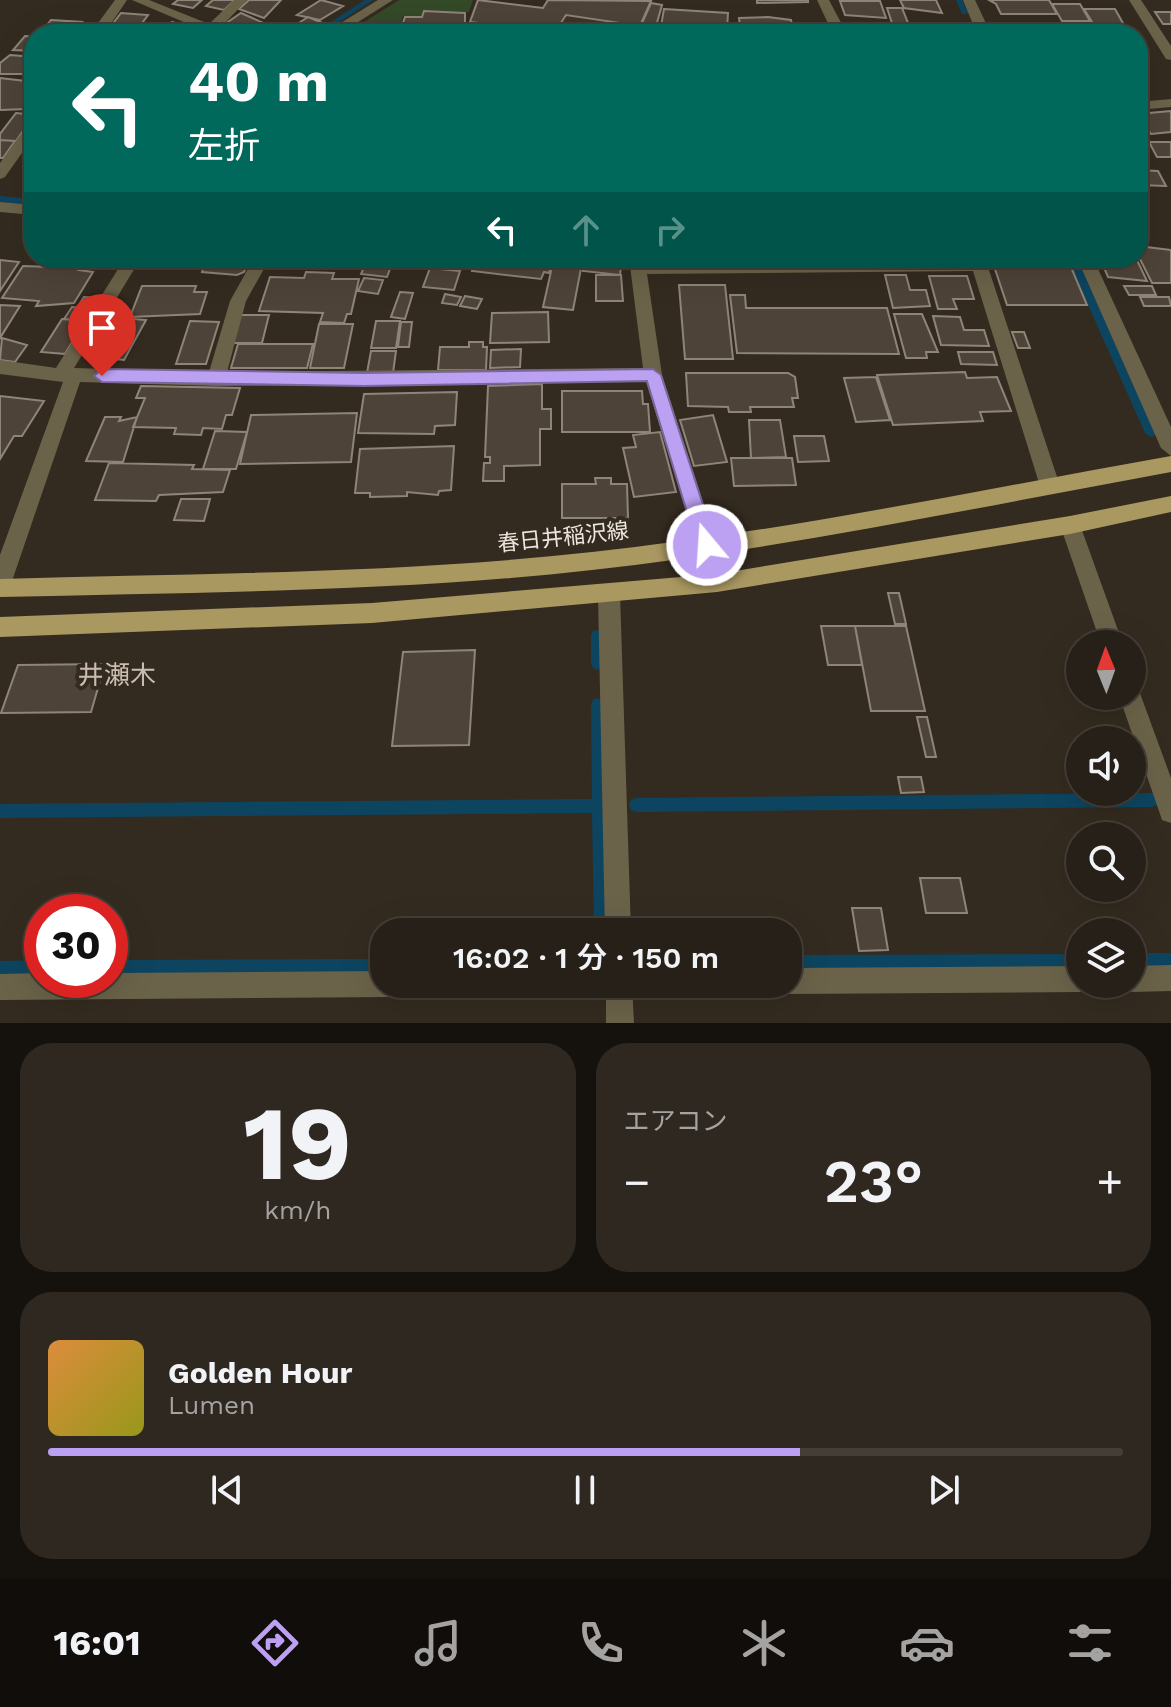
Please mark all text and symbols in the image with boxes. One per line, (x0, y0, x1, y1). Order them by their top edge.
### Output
text: 40 m (188, 49, 329, 115)
icon: left (56, 56, 160, 160)
text: 左折 (188, 125, 260, 167)
icon: left (480, 208, 524, 252)
icon: ahead (564, 208, 608, 252)
icon: right (648, 208, 692, 252)
pin (68, 294, 136, 376)
icon: arrive (80, 306, 124, 350)
position arrow (665, 503, 749, 587)
street label: 春日井稲沢線 (496, 518, 630, 556)
north arrow (1066, 630, 1146, 710)
map controls (1066, 630, 1146, 998)
district label: 井瀬木 (78, 660, 156, 690)
button: sound (1066, 726, 1146, 806)
button: search (1066, 822, 1146, 902)
speed limit sign: 30 (24, 894, 128, 998)
button: layers (1066, 918, 1146, 998)
text: 16:02 · 1 分 · 150 m (453, 940, 719, 975)
text: 19 (243, 1082, 352, 1204)
text: エアコン (624, 1106, 728, 1136)
text: 23° (823, 1146, 923, 1217)
text: − (624, 1156, 650, 1208)
text: + (1096, 1156, 1123, 1208)
text: km/h (264, 1195, 331, 1225)
text: Golden Hour (168, 1355, 352, 1390)
text: Lumen (168, 1390, 255, 1420)
icon: previous (205, 1468, 249, 1512)
icon: pause (563, 1468, 607, 1512)
icon: next (922, 1468, 966, 1512)
icon: directions (247, 1615, 303, 1671)
icon: music (410, 1615, 466, 1671)
icon: phone (573, 1615, 629, 1671)
icon: climate (736, 1615, 792, 1671)
icon: car (899, 1615, 955, 1671)
icon: filters (1062, 1615, 1118, 1671)
text: 16:01 (53, 1622, 141, 1664)

